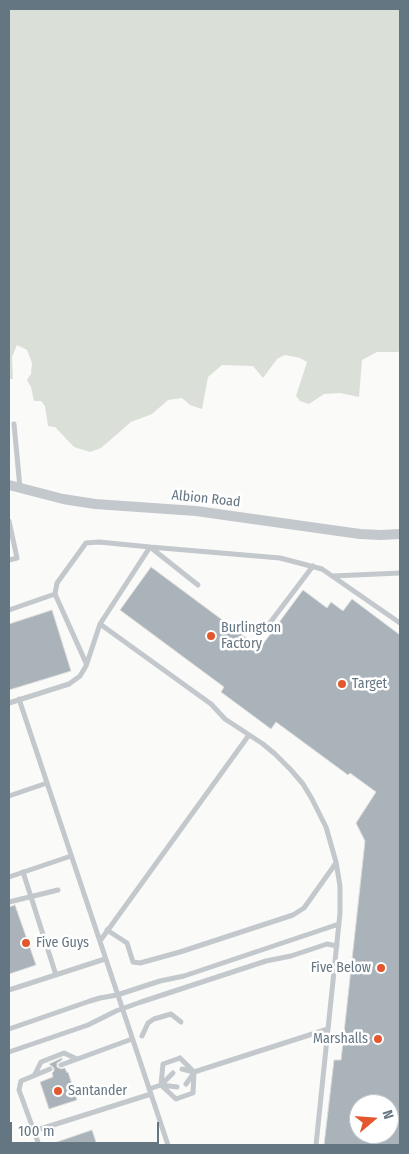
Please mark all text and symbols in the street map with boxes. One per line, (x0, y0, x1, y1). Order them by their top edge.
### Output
street label: Albion Road (171, 487, 241, 511)
place label: Burlington Factory (221, 620, 281, 652)
marker: Burlington Factory (205, 630, 217, 642)
place label: Target (352, 676, 387, 692)
marker: Target (336, 678, 348, 690)
place label: Five Guys (36, 935, 89, 951)
marker: Five Guys (20, 937, 32, 949)
place label: Five Below (311, 960, 371, 976)
marker: Five Below (375, 962, 387, 974)
place label: Marshalls (313, 1031, 368, 1047)
marker: Marshalls (372, 1033, 384, 1045)
place label: Santander (68, 1083, 127, 1099)
marker: Santander (52, 1085, 64, 1097)
north arrow (349, 1094, 399, 1144)
text: N (378, 1108, 397, 1121)
scale bar (12, 1112, 161, 1144)
text: 100 m (18, 1122, 55, 1140)

